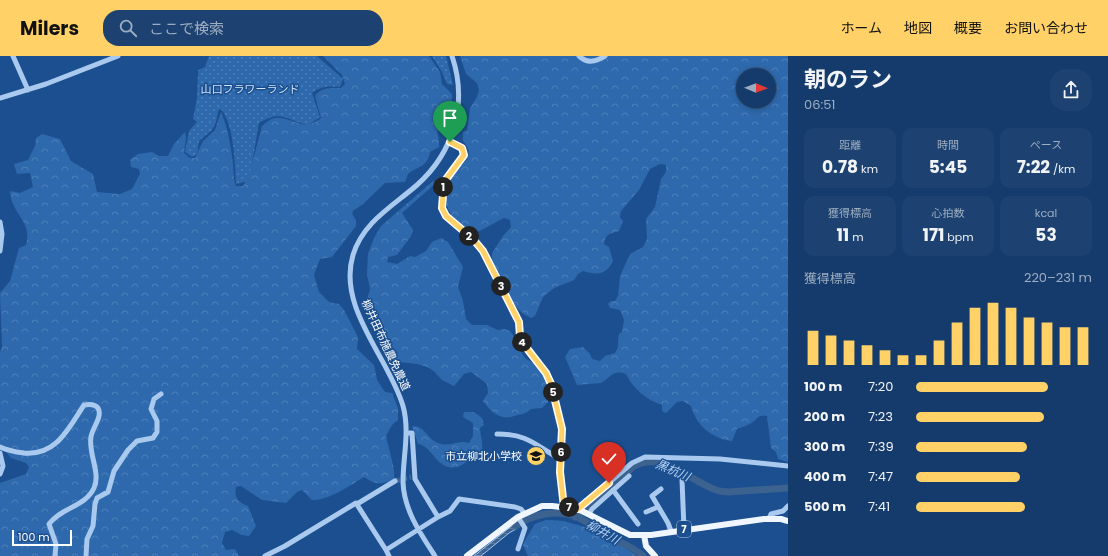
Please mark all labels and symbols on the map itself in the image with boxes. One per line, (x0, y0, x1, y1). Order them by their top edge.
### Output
north arrow (736, 68, 776, 108)
park label: 山口フラワーランド (201, 81, 300, 97)
pin (433, 101, 467, 142)
pin: 1 (433, 177, 453, 197)
pin: 2 (459, 226, 479, 246)
pin: 3 (491, 276, 511, 296)
street label: 柳井田布施農免農道 (358, 297, 414, 393)
pin: 4 (512, 332, 532, 352)
pin: 5 (543, 382, 563, 402)
pin: 6 (551, 442, 571, 462)
pin (592, 442, 626, 483)
school or university icon: 市立柳北小学校 (525, 445, 547, 467)
place label: 市立柳北小学校 (445, 448, 522, 464)
water label: 黒杭川 (653, 455, 695, 486)
pin: 7 (559, 497, 579, 517)
water label: 柳井川 (583, 516, 625, 549)
road number: 7 (677, 521, 691, 537)
scale bar (12, 528, 72, 547)

